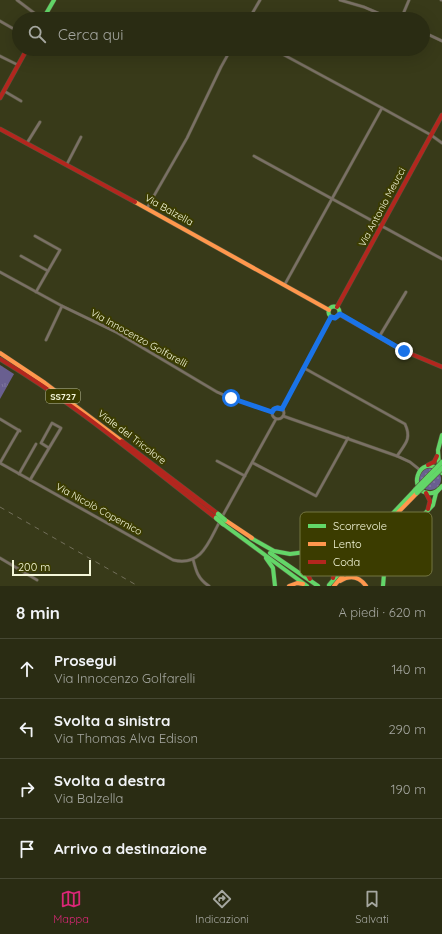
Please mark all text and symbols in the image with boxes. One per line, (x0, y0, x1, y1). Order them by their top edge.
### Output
search box (12, 12, 430, 56)
icon: search (26, 23, 48, 45)
text: Cerca qui (58, 25, 124, 44)
street label: Via Antonio Meucci (356, 165, 408, 249)
street label: Via Balzella (142, 191, 196, 229)
street label: Via Innocenzo Golfarelli (88, 306, 190, 370)
route end (395, 342, 413, 360)
road number: SS727 (46, 389, 80, 403)
route start (222, 389, 240, 407)
street label: Viale del Tricolore (95, 407, 169, 467)
street label: Via Nicolò Copernico (54, 480, 144, 538)
legend (300, 512, 432, 576)
text: Scorrevole (333, 519, 387, 533)
text: Lento (333, 537, 362, 551)
text: Coda (333, 555, 360, 569)
scale bar (12, 558, 91, 577)
text: 200 m (18, 560, 50, 574)
text: 8 min (16, 602, 60, 623)
text: A piedi · 620 m (338, 604, 426, 620)
text: Prosegui (54, 651, 116, 670)
icon: ahead (16, 658, 38, 680)
text: 140 m (391, 661, 426, 677)
text: Via Innocenzo Golfarelli (54, 670, 195, 686)
text: Svolta a sinistra (54, 711, 170, 730)
icon: left (16, 718, 38, 740)
text: 290 m (388, 721, 426, 737)
text: Via Thomas Alva Edison (54, 730, 198, 746)
text: Svolta a destra (54, 771, 165, 790)
icon: right (16, 778, 38, 800)
text: 190 m (391, 781, 426, 797)
text: Via Balzella (54, 790, 124, 806)
icon: arrive (16, 838, 38, 860)
text: Arrivo a destinazione (54, 839, 207, 858)
tab: Mappa (53, 888, 89, 926)
tab: Indicazioni (195, 888, 249, 926)
tab: Salvati (355, 888, 389, 926)

